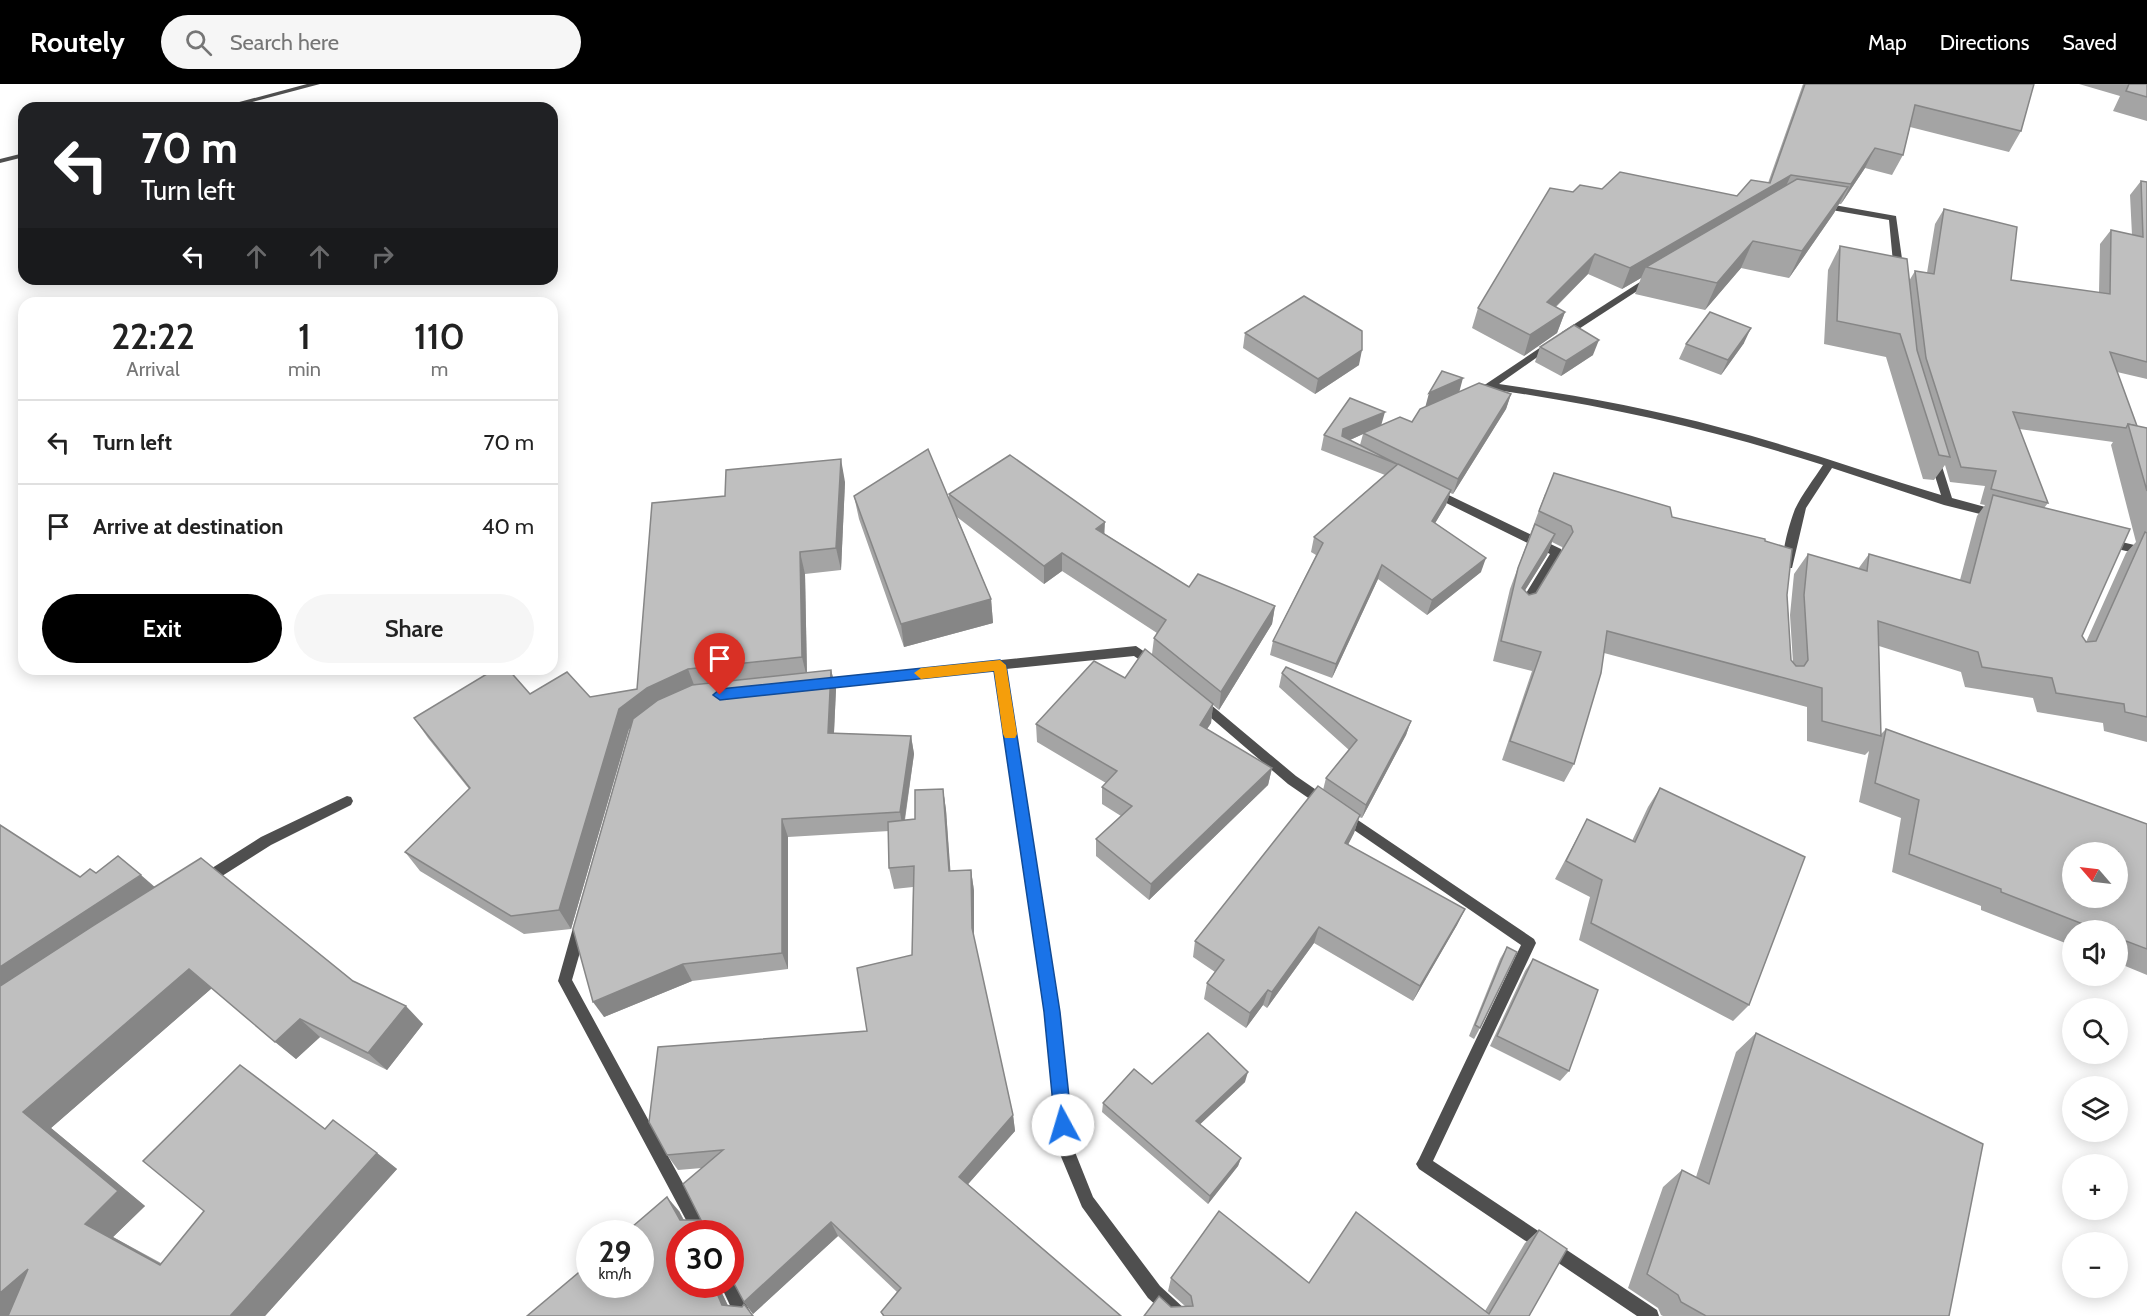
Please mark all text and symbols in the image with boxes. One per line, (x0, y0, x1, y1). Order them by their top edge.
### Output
search box (161, 15, 581, 69)
text: Routely (30, 25, 125, 59)
icon: search (182, 26, 215, 59)
text: Search here (230, 29, 339, 56)
text: Map (1868, 30, 1907, 55)
text: Directions (1940, 30, 2029, 55)
text: Saved (2062, 30, 2117, 55)
text: 70 m (141, 122, 238, 174)
icon: left (42, 126, 120, 204)
text: Turn left (141, 174, 235, 207)
icon: left (177, 240, 210, 273)
icon: ahead (240, 240, 273, 273)
icon: ahead (303, 240, 336, 273)
icon: right (366, 240, 399, 273)
text: 22:22 (111, 314, 195, 358)
text: 1 (298, 314, 311, 358)
text: 110 (414, 314, 465, 358)
text: Arrival (126, 357, 180, 381)
text: min (288, 357, 321, 381)
text: m (431, 357, 448, 381)
icon: left (42, 426, 75, 459)
text: Turn left (93, 429, 172, 456)
text: 70 m (484, 429, 534, 456)
icon: arrive (42, 510, 75, 543)
text: Arrive at destination (93, 513, 283, 540)
text: 40 m (482, 513, 534, 540)
button: Exit (42, 594, 282, 663)
button: Share (294, 594, 534, 663)
pin (694, 633, 745, 695)
icon: arrive (703, 642, 736, 675)
north arrow (2062, 842, 2128, 908)
map controls (2062, 842, 2128, 1298)
button: sound (2062, 920, 2128, 986)
button: search (2062, 998, 2128, 1064)
button: layers (2062, 1076, 2128, 1142)
position arrow (1031, 1093, 1095, 1157)
button: + (2062, 1154, 2128, 1220)
speed limit sign: 30 (666, 1220, 744, 1298)
button: − (2062, 1232, 2128, 1298)
text: 29 (599, 1233, 631, 1270)
text: km/h (599, 1265, 631, 1283)

